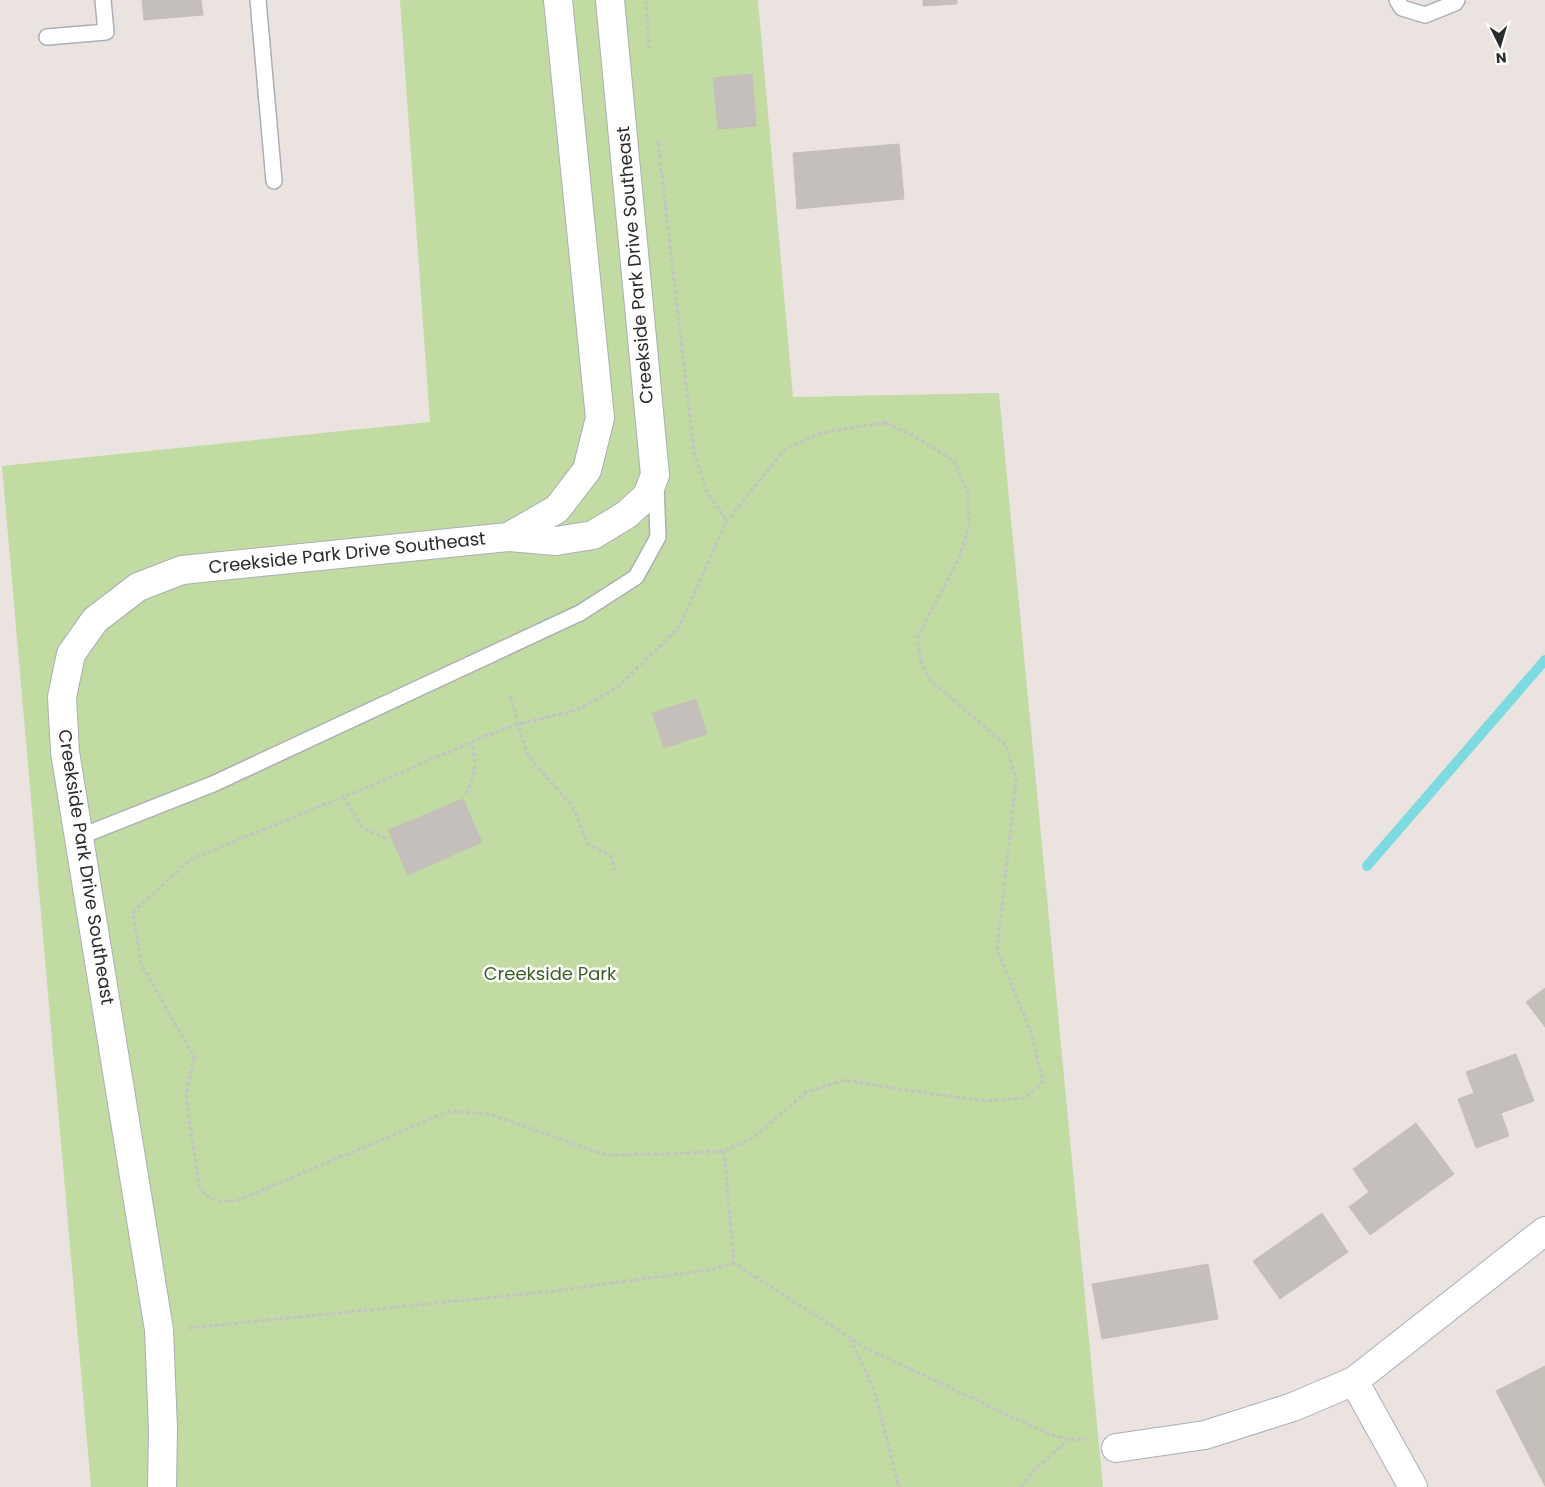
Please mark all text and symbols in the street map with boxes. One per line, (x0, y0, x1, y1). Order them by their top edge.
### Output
north arrow (1475, 20, 1525, 70)
text: N (1495, 48, 1507, 68)
street label: Creekside Park Drive Southeast (610, 125, 659, 405)
street label: Creekside Park Drive Southeast (207, 526, 487, 579)
street label: Creekside Park Drive Southeast (52, 727, 121, 1006)
park label: Creekside Park (484, 961, 617, 986)

